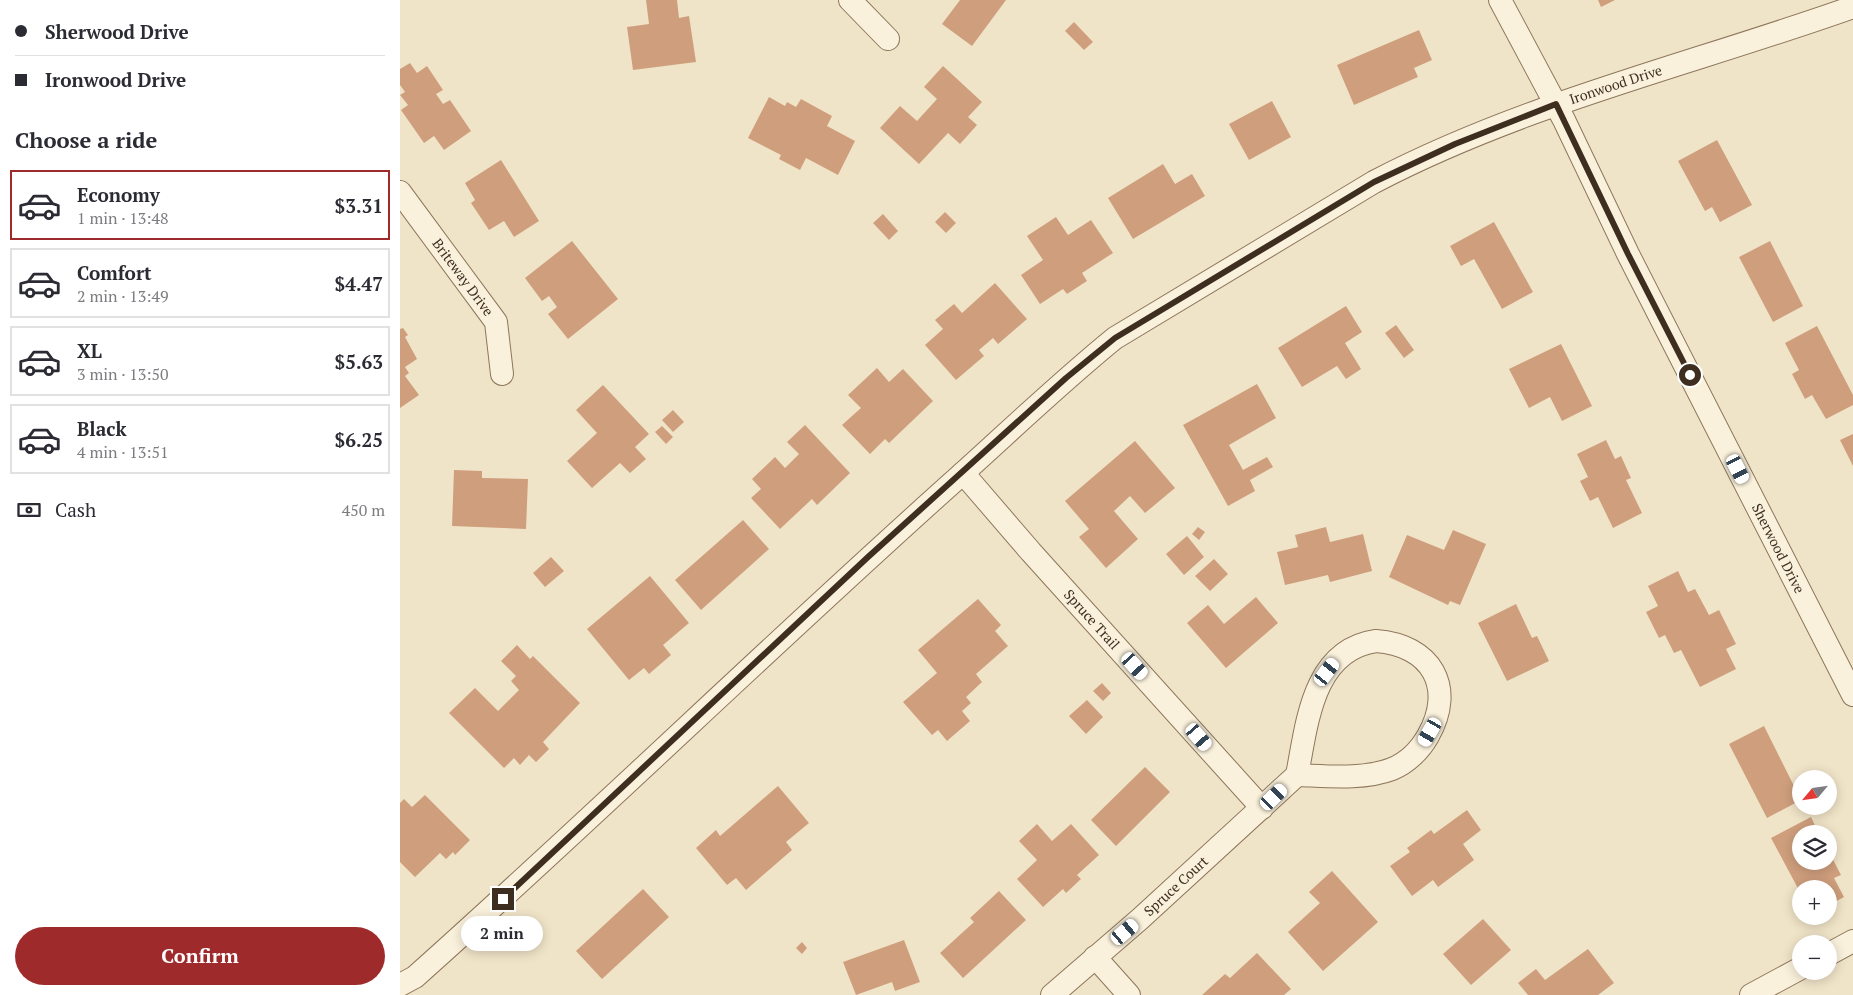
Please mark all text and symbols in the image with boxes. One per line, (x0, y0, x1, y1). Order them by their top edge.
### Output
text: Sherwood Drive (45, 19, 189, 44)
street label: Ironwood Drive (1567, 60, 1664, 108)
text: Ironwood Drive (45, 67, 186, 92)
text: Choose a ride (15, 125, 157, 154)
text: Economy (77, 182, 160, 207)
icon: car (17, 183, 62, 228)
text: $3.31 (334, 193, 383, 218)
text: 1 min · 13:48 (77, 207, 169, 229)
street label: Briteway Drive (429, 234, 498, 319)
text: Comfort (77, 260, 152, 285)
icon: car (17, 261, 62, 306)
text: $4.47 (334, 271, 383, 296)
text: 2 min · 13:49 (77, 285, 169, 307)
text: XL (77, 338, 102, 363)
icon: car (17, 339, 62, 384)
text: $5.63 (334, 349, 383, 374)
text: 3 min · 13:50 (77, 363, 169, 385)
route start (1679, 364, 1701, 386)
text: Black (77, 416, 127, 441)
icon: car (17, 417, 62, 462)
text: $6.25 (334, 427, 383, 452)
text: 4 min · 13:51 (77, 441, 169, 463)
car (1724, 452, 1751, 486)
icon: cash (15, 496, 43, 524)
text: Cash (55, 497, 96, 522)
text: 450 m (342, 499, 385, 521)
street label: Sherwood Drive (1748, 500, 1809, 596)
street label: Spruce Trail (1060, 585, 1124, 653)
car (1119, 650, 1150, 682)
car (1311, 656, 1342, 688)
car (1416, 715, 1443, 749)
car (1183, 721, 1214, 753)
north arrow (1792, 770, 1838, 815)
map controls (1792, 770, 1837, 980)
car (1258, 781, 1290, 813)
button: layers (1792, 825, 1837, 870)
street label: Spruce Court (1139, 851, 1212, 920)
button: + (1792, 880, 1837, 925)
route end (492, 888, 514, 910)
callout: 2 min (462, 916, 544, 952)
car (1108, 917, 1141, 947)
text: 2 min (480, 922, 524, 944)
button: Confirm (15, 927, 385, 985)
button: − (1792, 935, 1837, 980)

